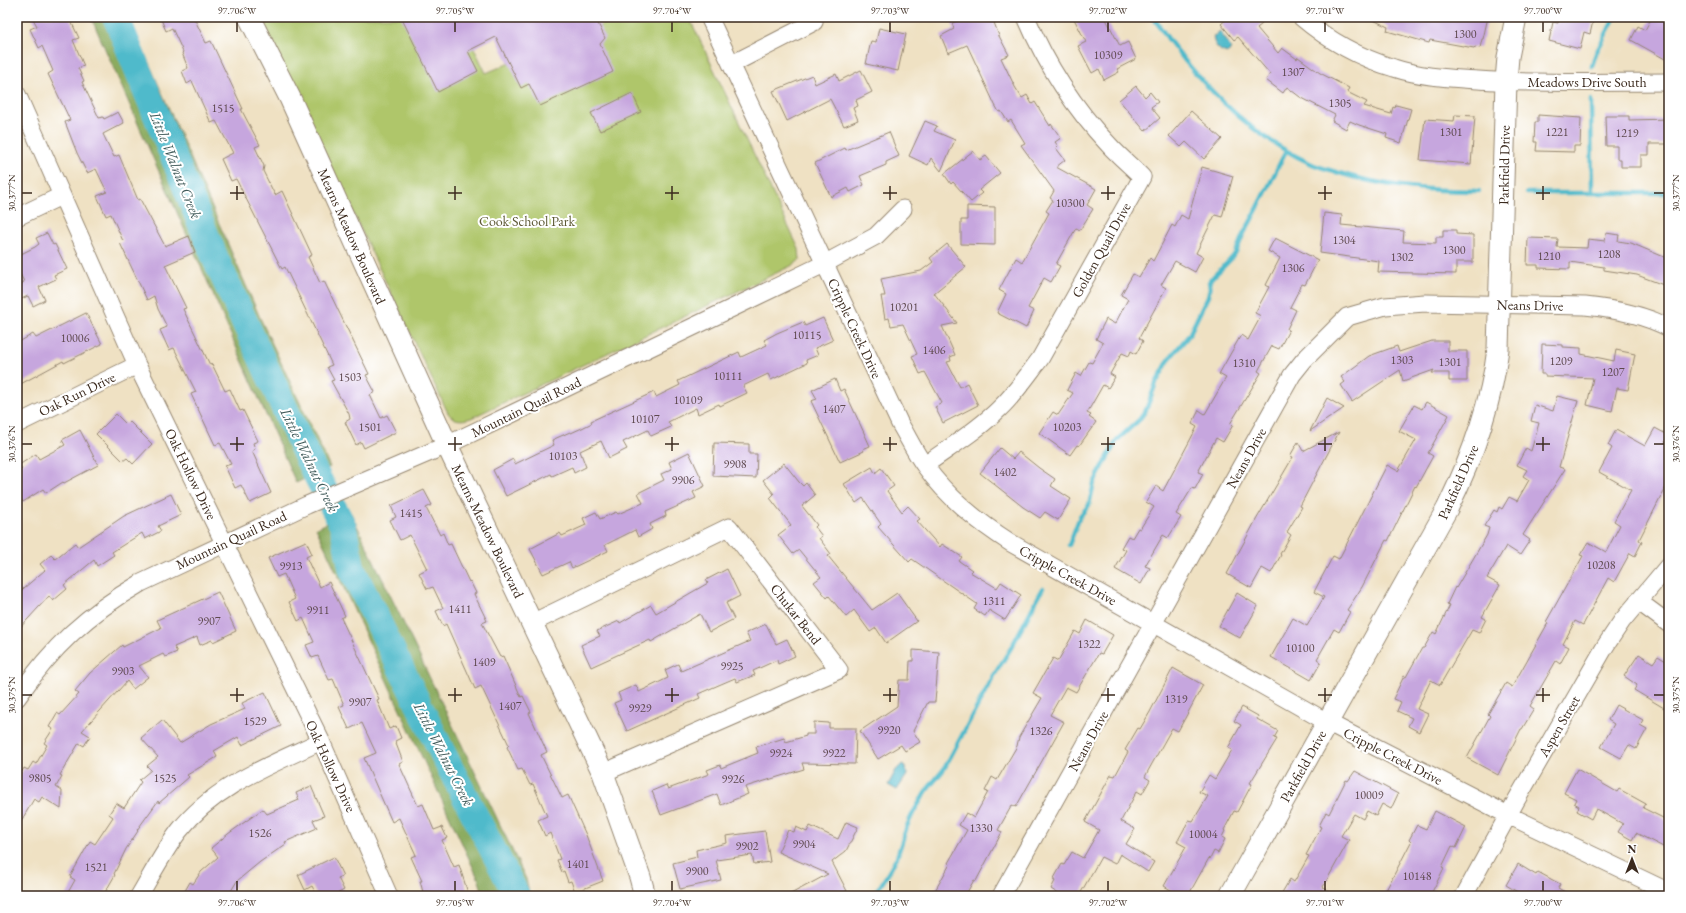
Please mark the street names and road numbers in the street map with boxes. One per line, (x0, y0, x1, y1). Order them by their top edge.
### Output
street label: Meadows Drive South (1527, 73, 1647, 91)
street label: Parkfield Drive (1494, 124, 1514, 205)
street label: Mearns Meadow Boulevard (314, 165, 390, 308)
street label: Golden Quail Drive (1067, 199, 1135, 301)
street label: Cripple Creek Drive (824, 275, 886, 382)
street label: Neans Drive (1496, 295, 1564, 315)
street label: Oak Run Drive (36, 367, 119, 420)
street label: Mountain Quail Road (468, 372, 585, 441)
street label: Neans Drive (1222, 424, 1270, 492)
street label: Oak Hollow Drive (161, 425, 221, 523)
street label: Parkfield Drive (1434, 441, 1483, 522)
street label: Mearns Meadow Boulevard (448, 461, 529, 602)
street label: Mountain Quail Road (173, 506, 290, 574)
street label: Cripple Creek Drive (1016, 541, 1120, 609)
street label: Chukar Bend (767, 580, 826, 649)
street label: Aspen Street (1534, 692, 1584, 761)
street label: Neans Drive (1064, 707, 1112, 775)
street label: Oak Hollow Drive (302, 717, 360, 815)
street label: Cripple Creek Drive (1341, 723, 1446, 789)
street label: Parkfield Drive (1276, 726, 1330, 805)

